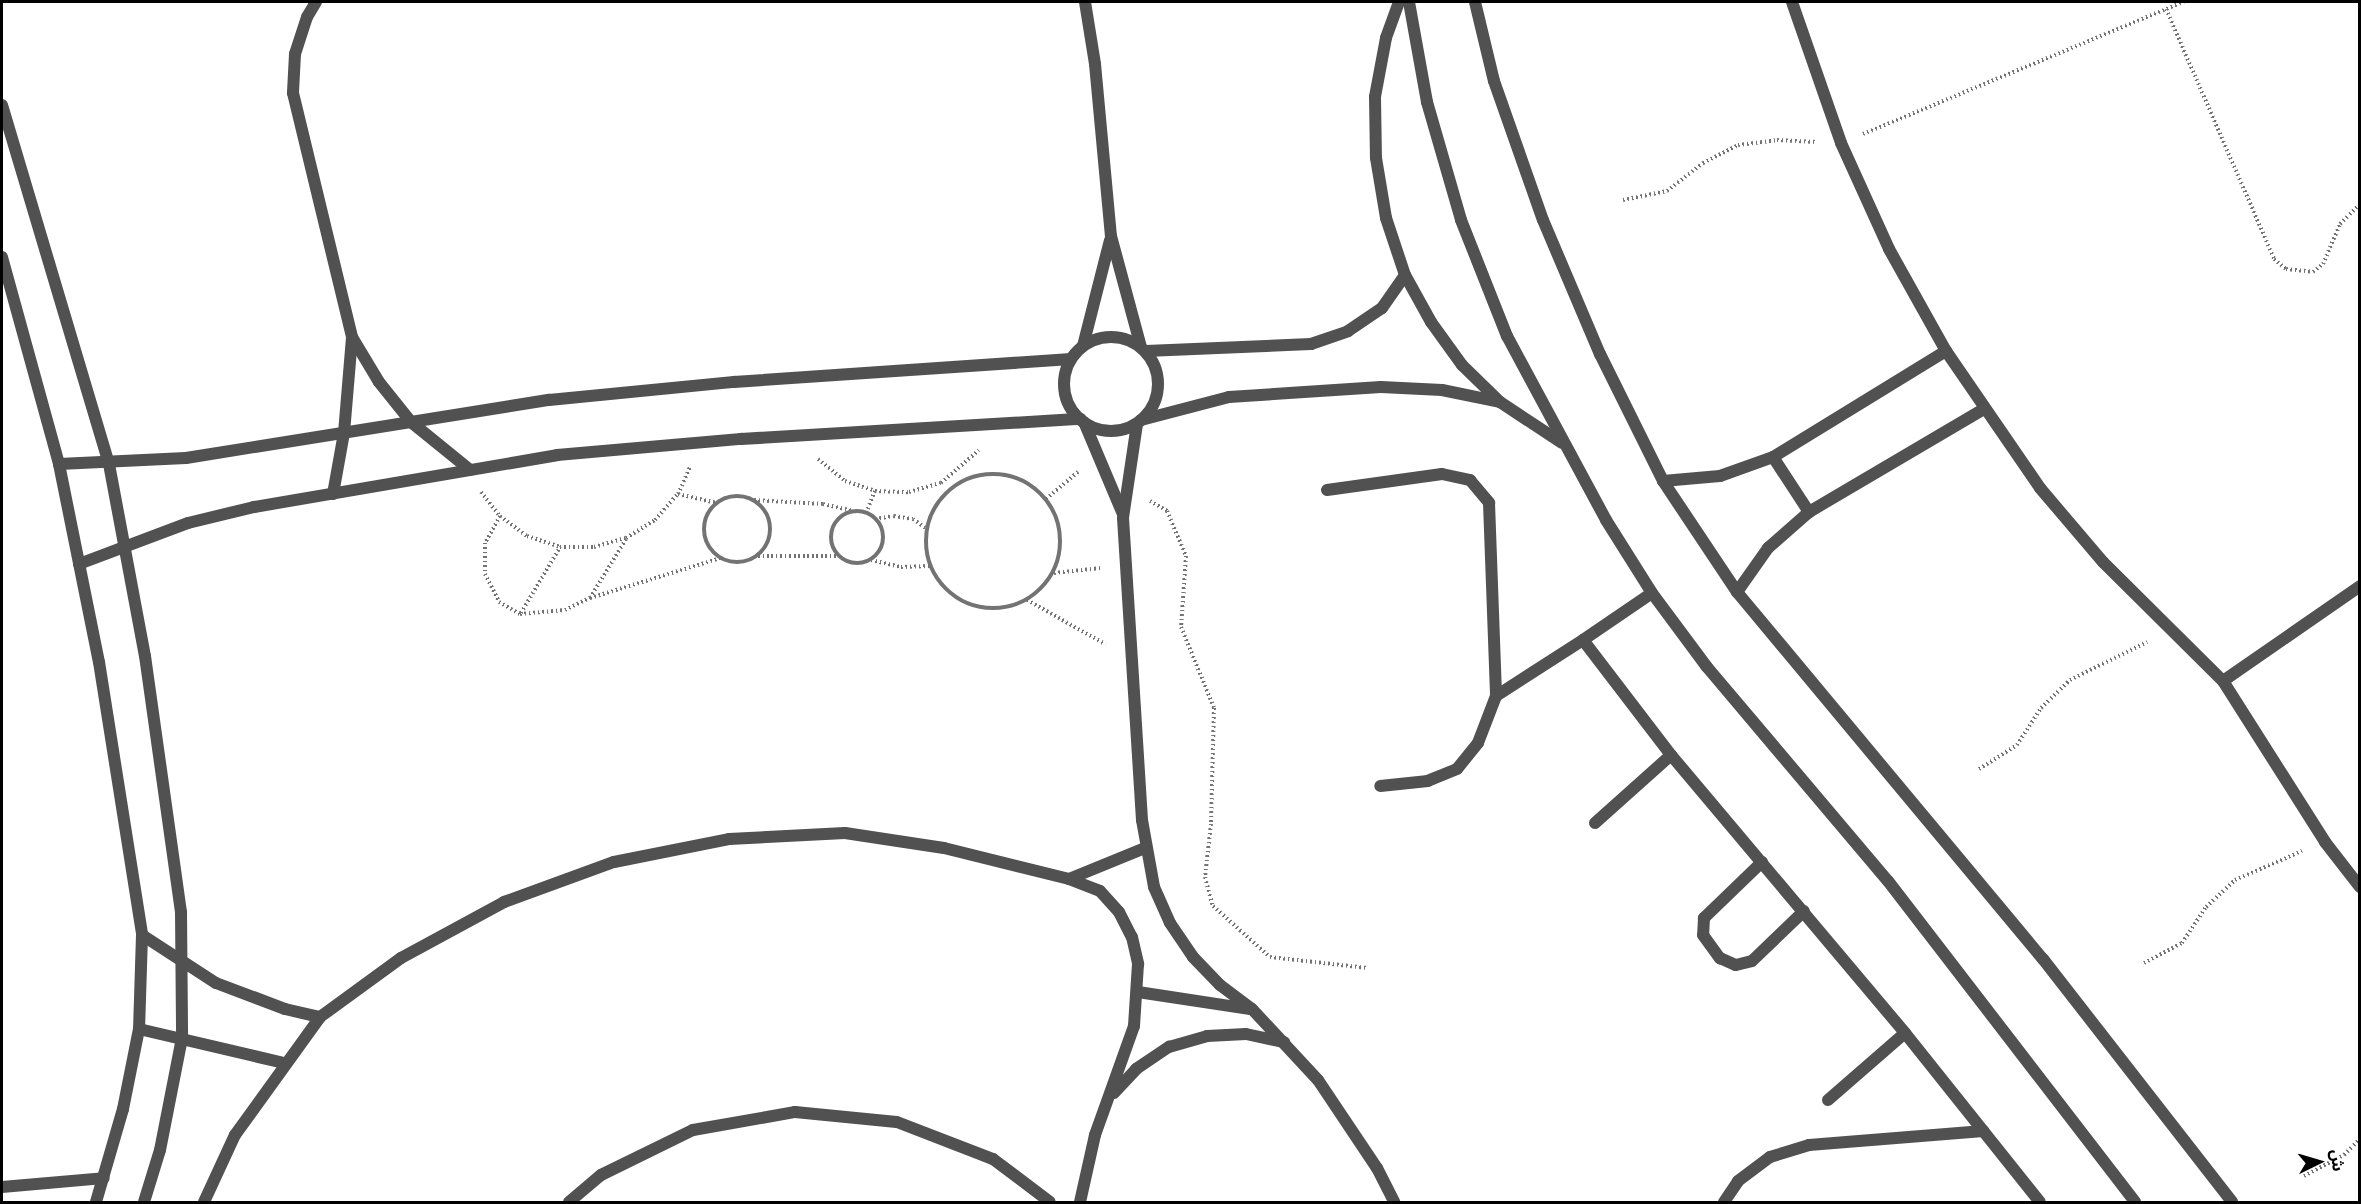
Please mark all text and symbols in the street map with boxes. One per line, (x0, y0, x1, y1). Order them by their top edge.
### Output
north arrow (2289, 1132, 2349, 1192)
text: ش (2326, 1149, 2349, 1172)

